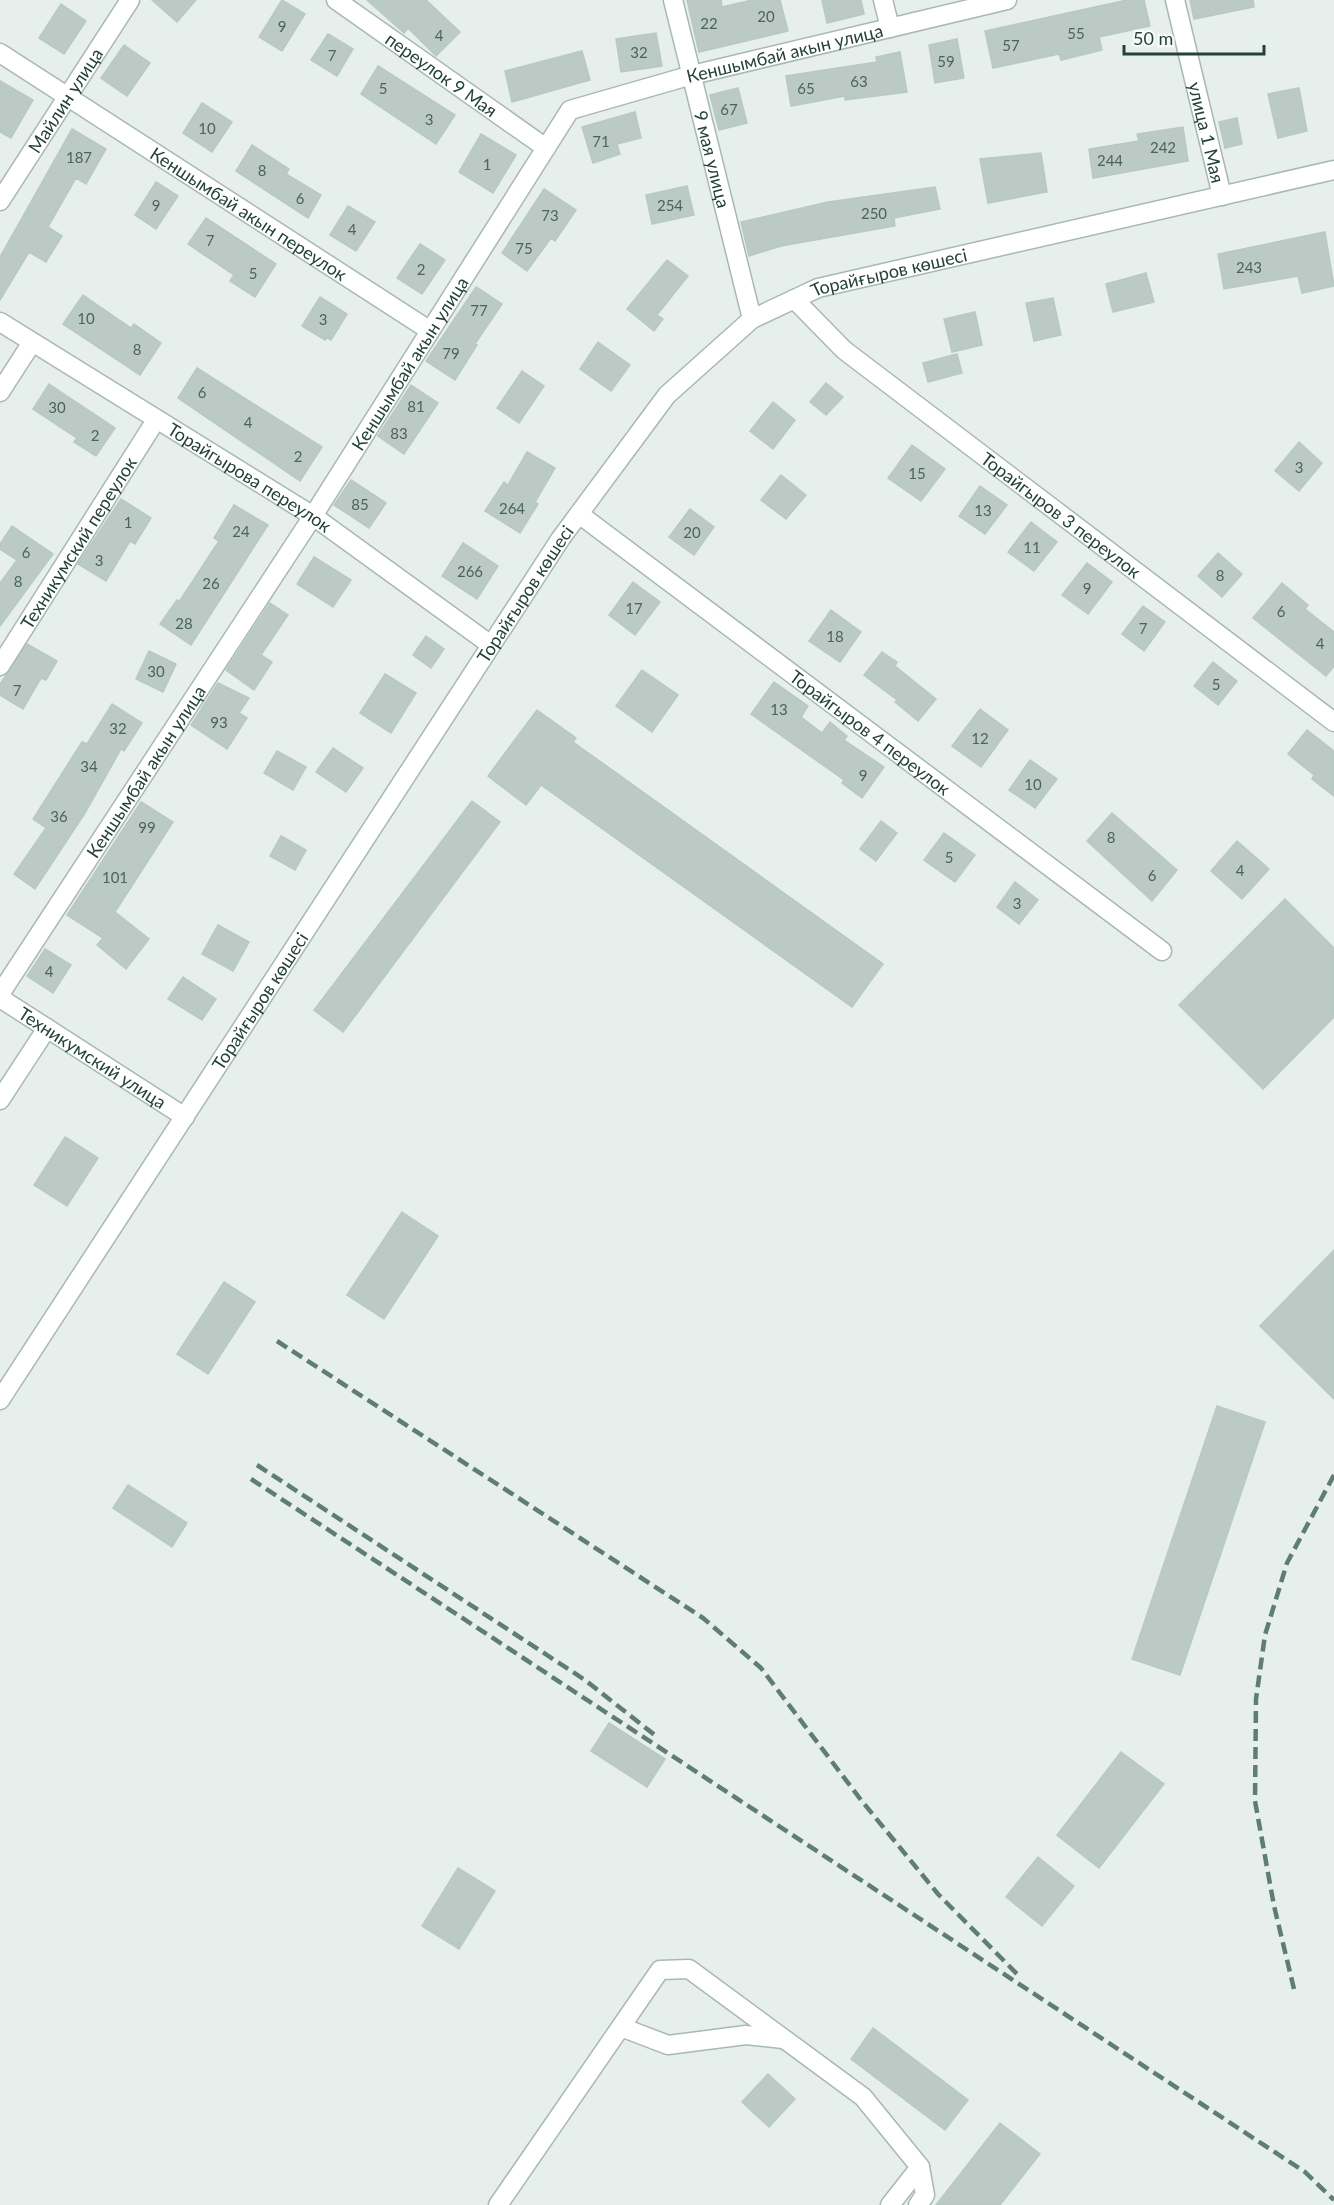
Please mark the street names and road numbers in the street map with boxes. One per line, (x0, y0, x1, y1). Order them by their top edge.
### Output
street label: Кеншымбай акын улица (684, 19, 885, 87)
street label: переулок 9 Мая (381, 27, 502, 121)
street label: Майлин улица (23, 44, 107, 157)
street label: улица 1 Мая (1184, 80, 1229, 185)
street label: 9 мая улица (690, 108, 735, 210)
street label: Кеншымбай акын переулок (146, 142, 352, 285)
street label: Торайғыров көшесі (807, 243, 969, 301)
street label: Кеншымбай акын улица (347, 272, 473, 454)
street label: Торайгырова переулок (164, 418, 336, 537)
street label: Торайгыров 3 переулок (977, 447, 1146, 583)
street label: Техникумский переулок (15, 452, 141, 633)
street label: Торайғыров көшесі (472, 521, 578, 667)
street label: Торайгыров 4 переулок (786, 665, 955, 800)
street label: Кеншымбай акын улица (81, 681, 210, 862)
street label: Торайғыров көшесі (207, 928, 312, 1074)
street label: Техникумский улица (15, 1002, 170, 1113)

